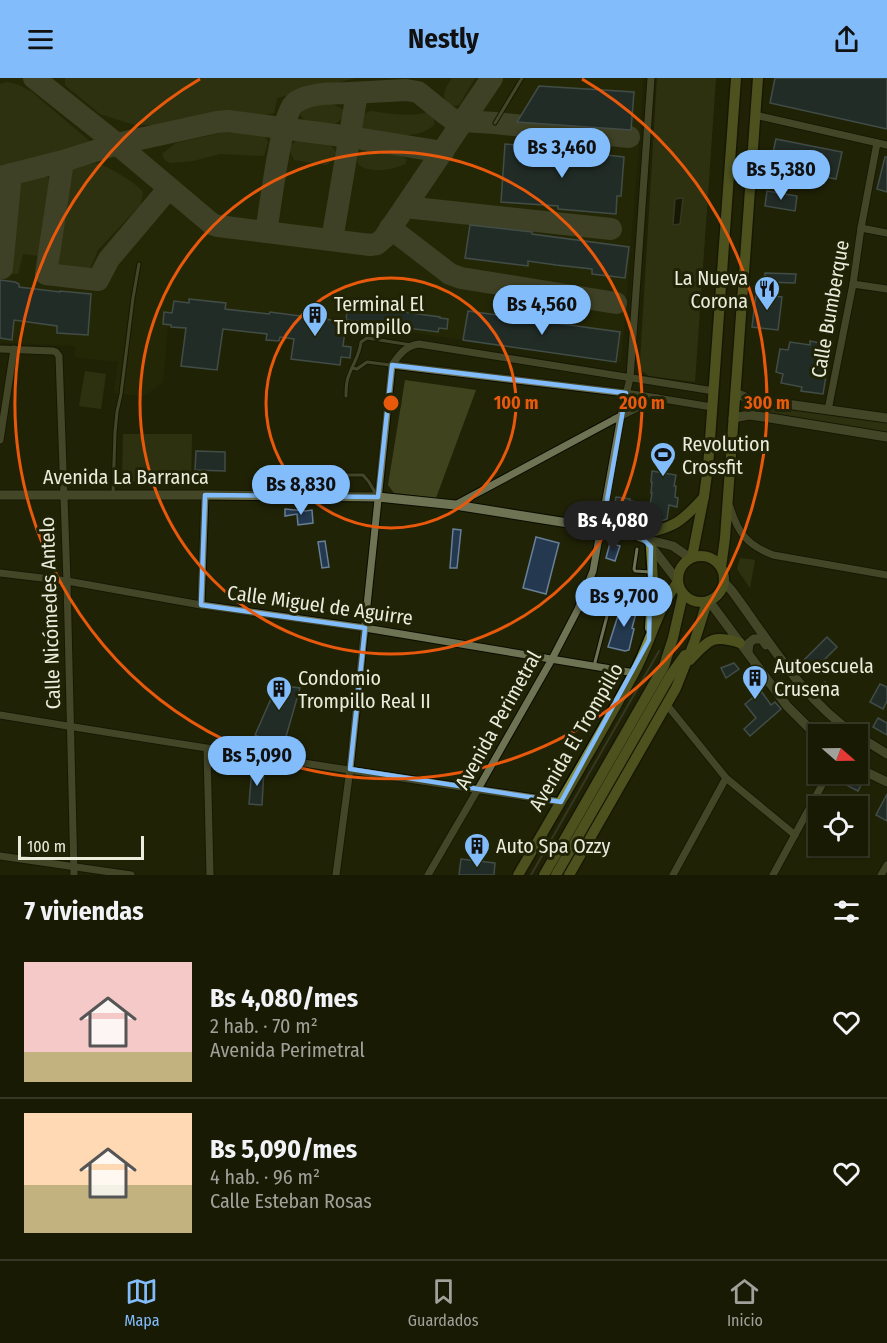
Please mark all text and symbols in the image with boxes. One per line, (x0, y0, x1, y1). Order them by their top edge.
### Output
icon: menu (24, 23, 57, 56)
text: Nestly (408, 23, 479, 55)
icon: share (830, 23, 863, 56)
pin: Bs 3,460 (500, 128, 624, 179)
text: Bs 3,460 (527, 135, 597, 159)
pin: Bs 5,380 (719, 150, 843, 201)
text: Bs 5,380 (746, 157, 816, 181)
street label: Calle Bumberque (806, 238, 854, 380)
place label: La Nueva Corona (674, 266, 748, 313)
restaurant icon: La Nueva Corona (752, 274, 782, 312)
pin: Bs 4,560 (480, 285, 604, 336)
place label: Terminal El Trompillo (334, 292, 424, 339)
text: Bs 4,560 (507, 292, 577, 316)
building icon: Terminal El Trompillo (300, 300, 330, 338)
text: 100 m (494, 392, 538, 414)
text: 200 m (618, 392, 665, 414)
text: 300 m (743, 392, 790, 414)
centre of rings (381, 393, 401, 413)
place label: Revolution Crossfit (682, 432, 770, 479)
sports icon: Revolution Crossfit (648, 440, 678, 478)
street label: Avenida La Barranca (43, 465, 209, 489)
pin: Bs 8,830 (239, 465, 363, 516)
text: Bs 8,830 (266, 472, 336, 496)
pin: Bs 4,080 (551, 501, 675, 552)
text: Bs 4,080 (577, 508, 649, 532)
street label: Calle Nicómedes Antelo (35, 516, 65, 710)
pin: Bs 9,700 (562, 577, 686, 628)
street label: Calle Miguel de Aguirre (226, 580, 414, 630)
text: Bs 9,700 (589, 584, 659, 608)
street label: Avenida Perimetral (450, 646, 546, 794)
place label: Autoescuela Crusena (774, 654, 874, 701)
street label: Avenida El Trompillo (524, 659, 628, 815)
building icon: Autoescuela Crusena (740, 663, 770, 701)
place label: Condomio Trompillo Real II (298, 666, 431, 713)
building icon: Condomio Trompillo Real II (264, 674, 294, 712)
north arrow (808, 724, 868, 784)
map controls (808, 724, 868, 856)
pin: Bs 5,090 (195, 736, 319, 787)
text: Bs 5,090 (222, 743, 292, 767)
button: locate (808, 796, 868, 856)
building icon: Auto Spa Ozzy (462, 831, 492, 869)
scale bar (18, 833, 144, 860)
place label: Auto Spa Ozzy (496, 834, 610, 858)
text: 100 m (27, 837, 66, 856)
icon: filters (830, 895, 863, 928)
text: 7 viviendas (24, 896, 144, 927)
text: Bs 4,080/mes (210, 983, 358, 1014)
icon: home (72, 986, 144, 1058)
icon: heart (830, 1006, 863, 1039)
text: 2 hab. · 70 m² (210, 1014, 318, 1038)
text: Avenida Perimetral (210, 1038, 365, 1062)
text: Bs 5,090/mes (210, 1134, 357, 1165)
icon: home (72, 1137, 144, 1209)
icon: heart (830, 1157, 863, 1190)
text: 4 hab. · 96 m² (210, 1165, 320, 1189)
text: Calle Esteban Rosas (210, 1189, 372, 1213)
tab: Mapa (124, 1275, 160, 1330)
tab: Guardados (408, 1275, 479, 1330)
tab: Inicio (727, 1275, 763, 1330)

